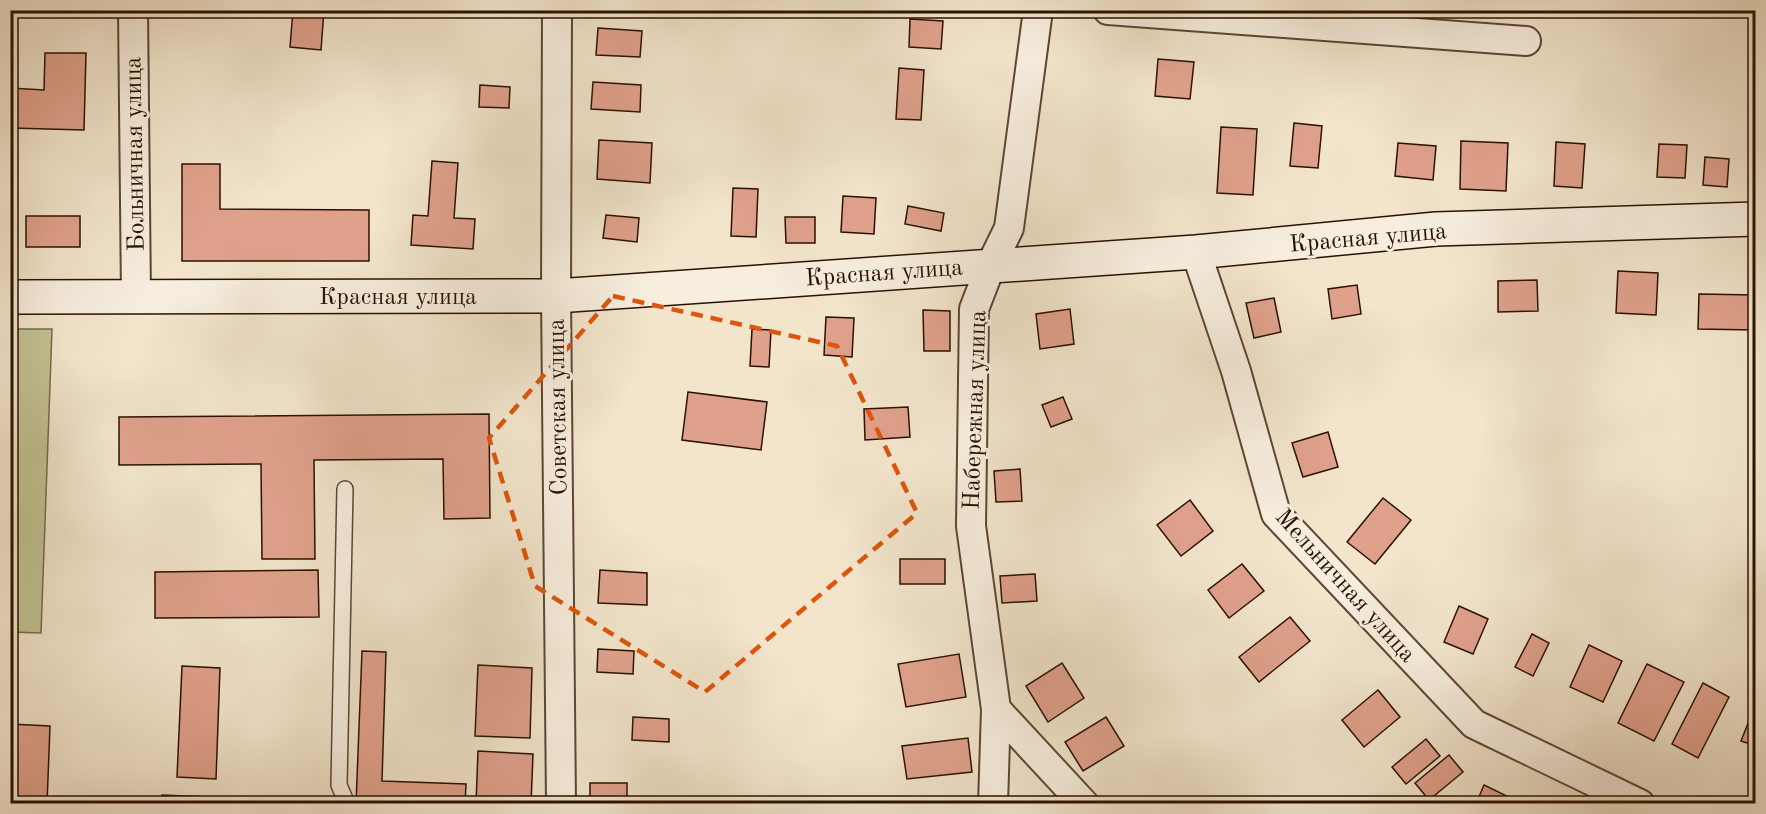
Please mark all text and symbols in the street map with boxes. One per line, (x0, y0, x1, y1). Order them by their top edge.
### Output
street label: Больничная улица (122, 56, 150, 251)
street label: Красная улица (1289, 220, 1448, 258)
street label: Красная улица (805, 257, 964, 291)
street label: Красная улица (319, 286, 477, 310)
street label: Набережная улица (961, 310, 991, 510)
street label: Советская улица (545, 318, 573, 496)
street label: Мельничная улица (1270, 505, 1419, 668)

